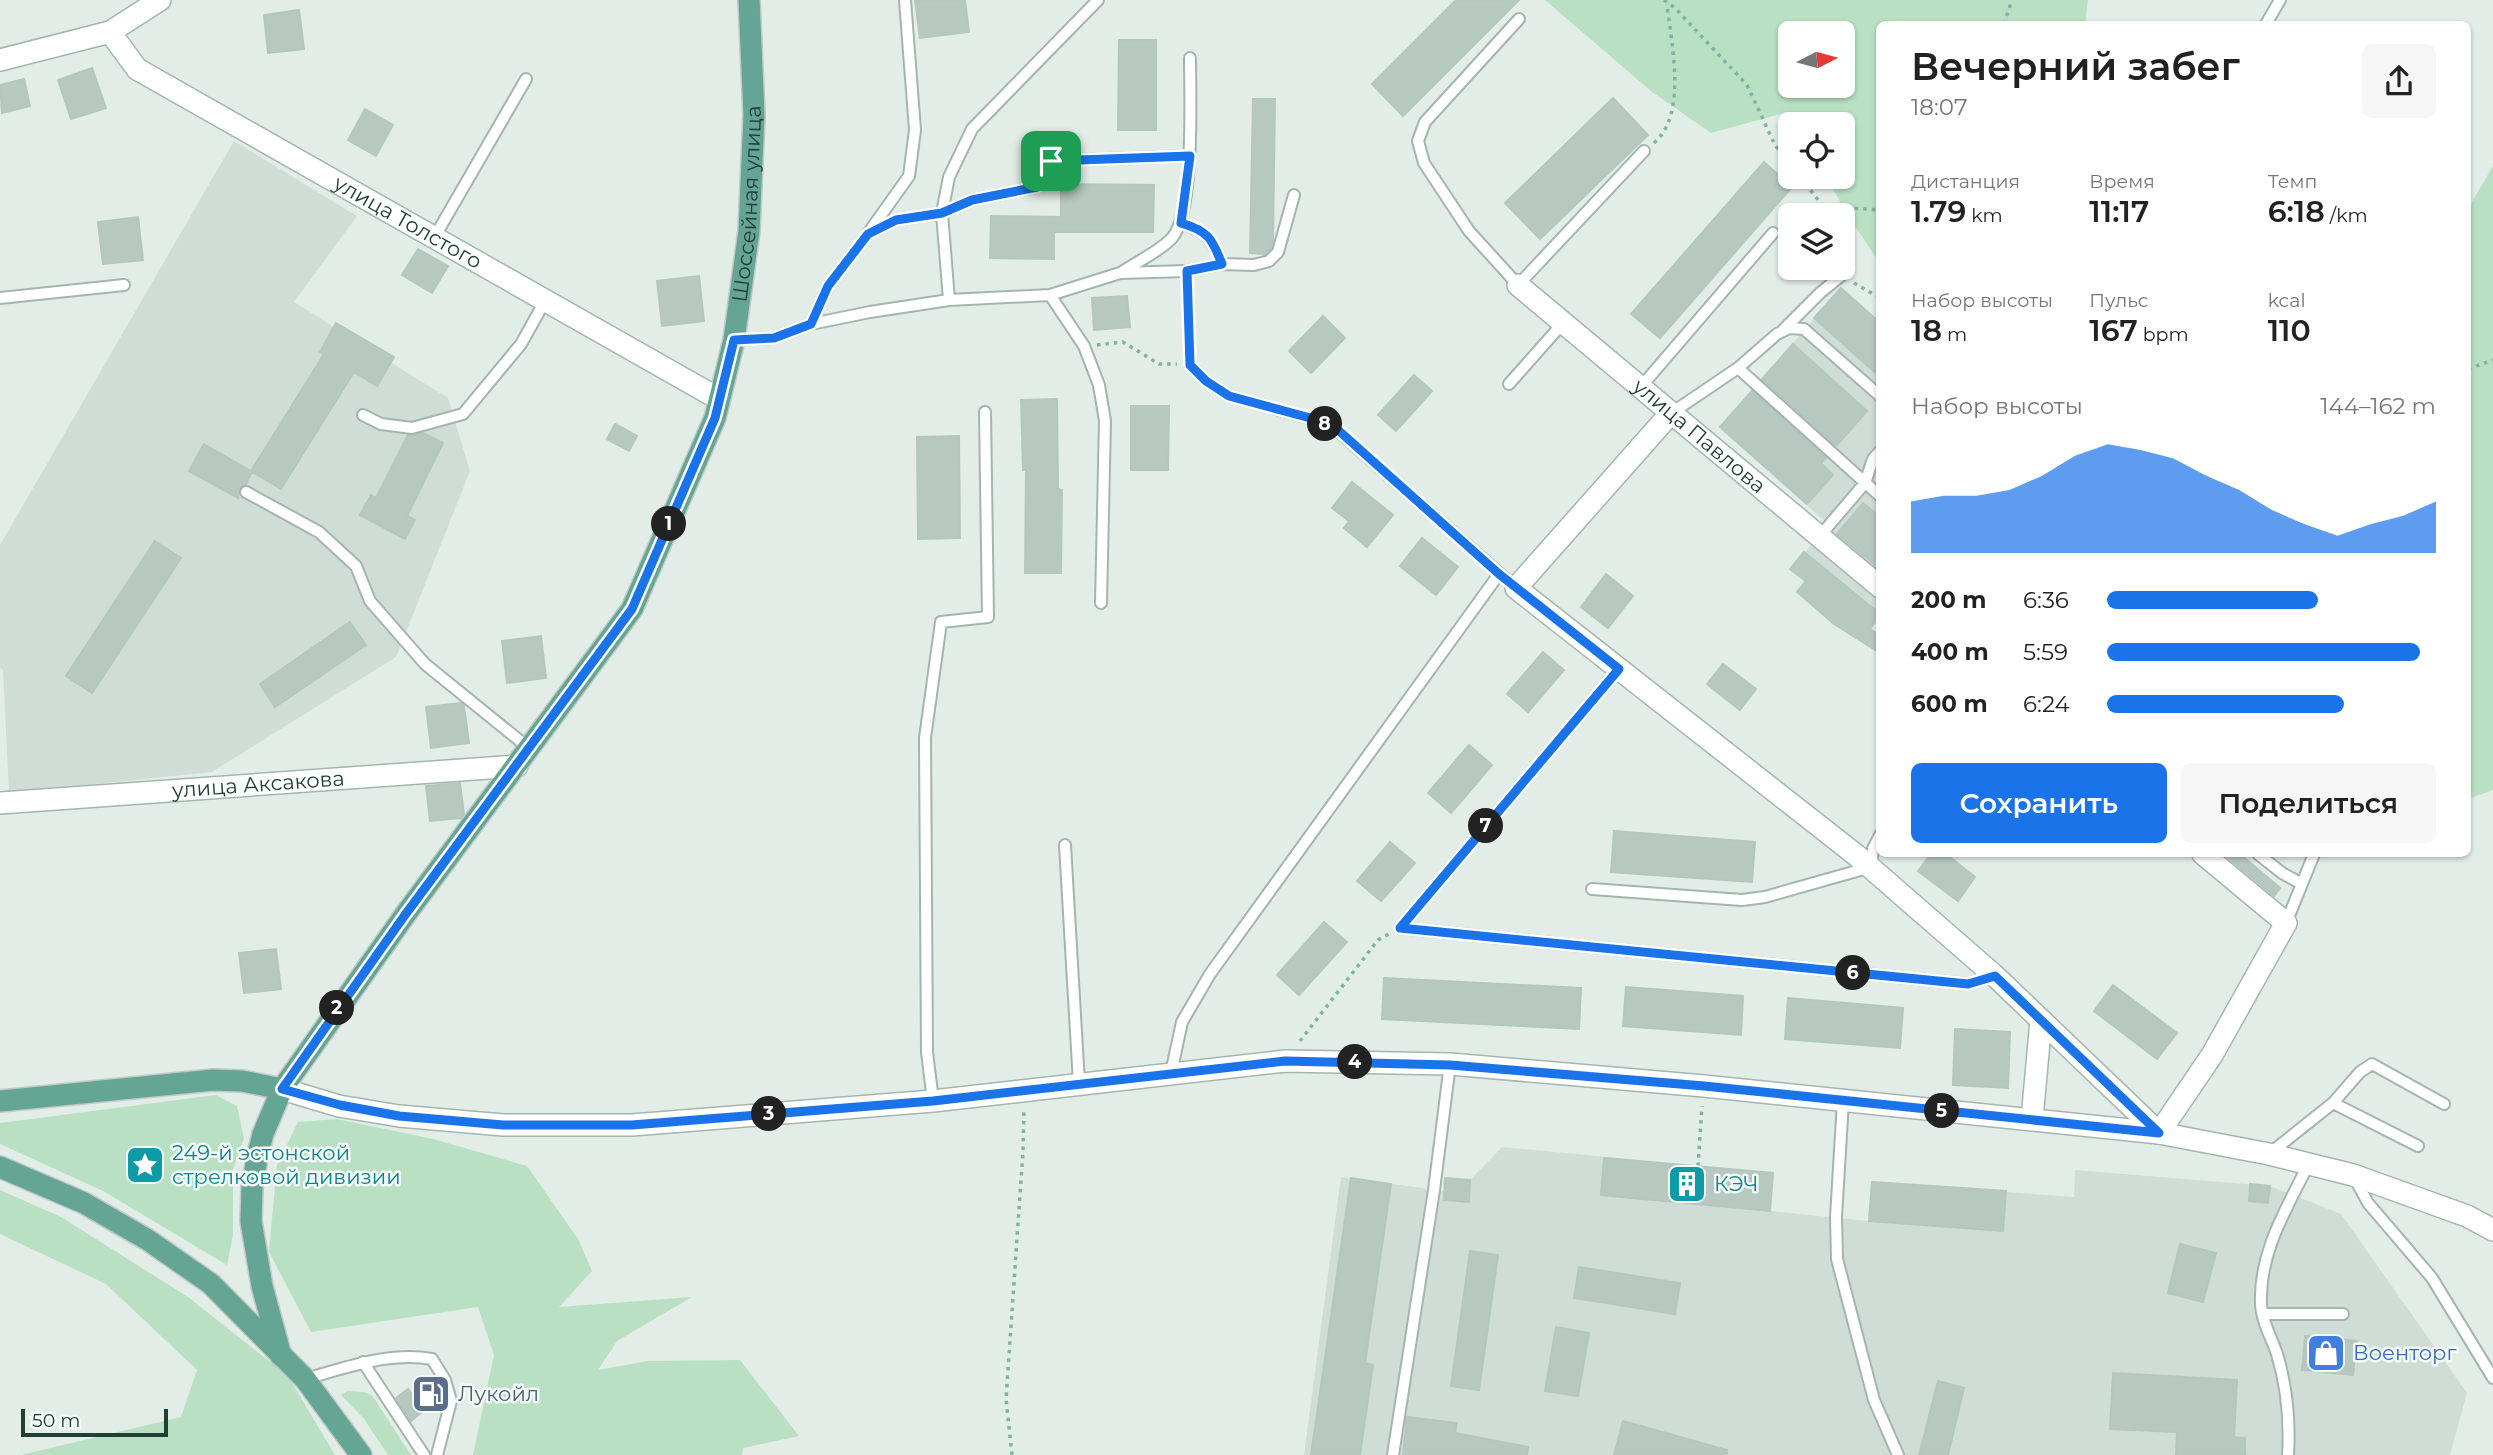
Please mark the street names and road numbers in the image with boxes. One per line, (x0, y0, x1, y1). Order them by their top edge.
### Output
street label: Шоссейная улица (726, 105, 766, 304)
street label: улица Толстого (329, 170, 486, 274)
street label: улица Павлова (1627, 373, 1771, 498)
street label: улица Аксакова (170, 765, 345, 803)

